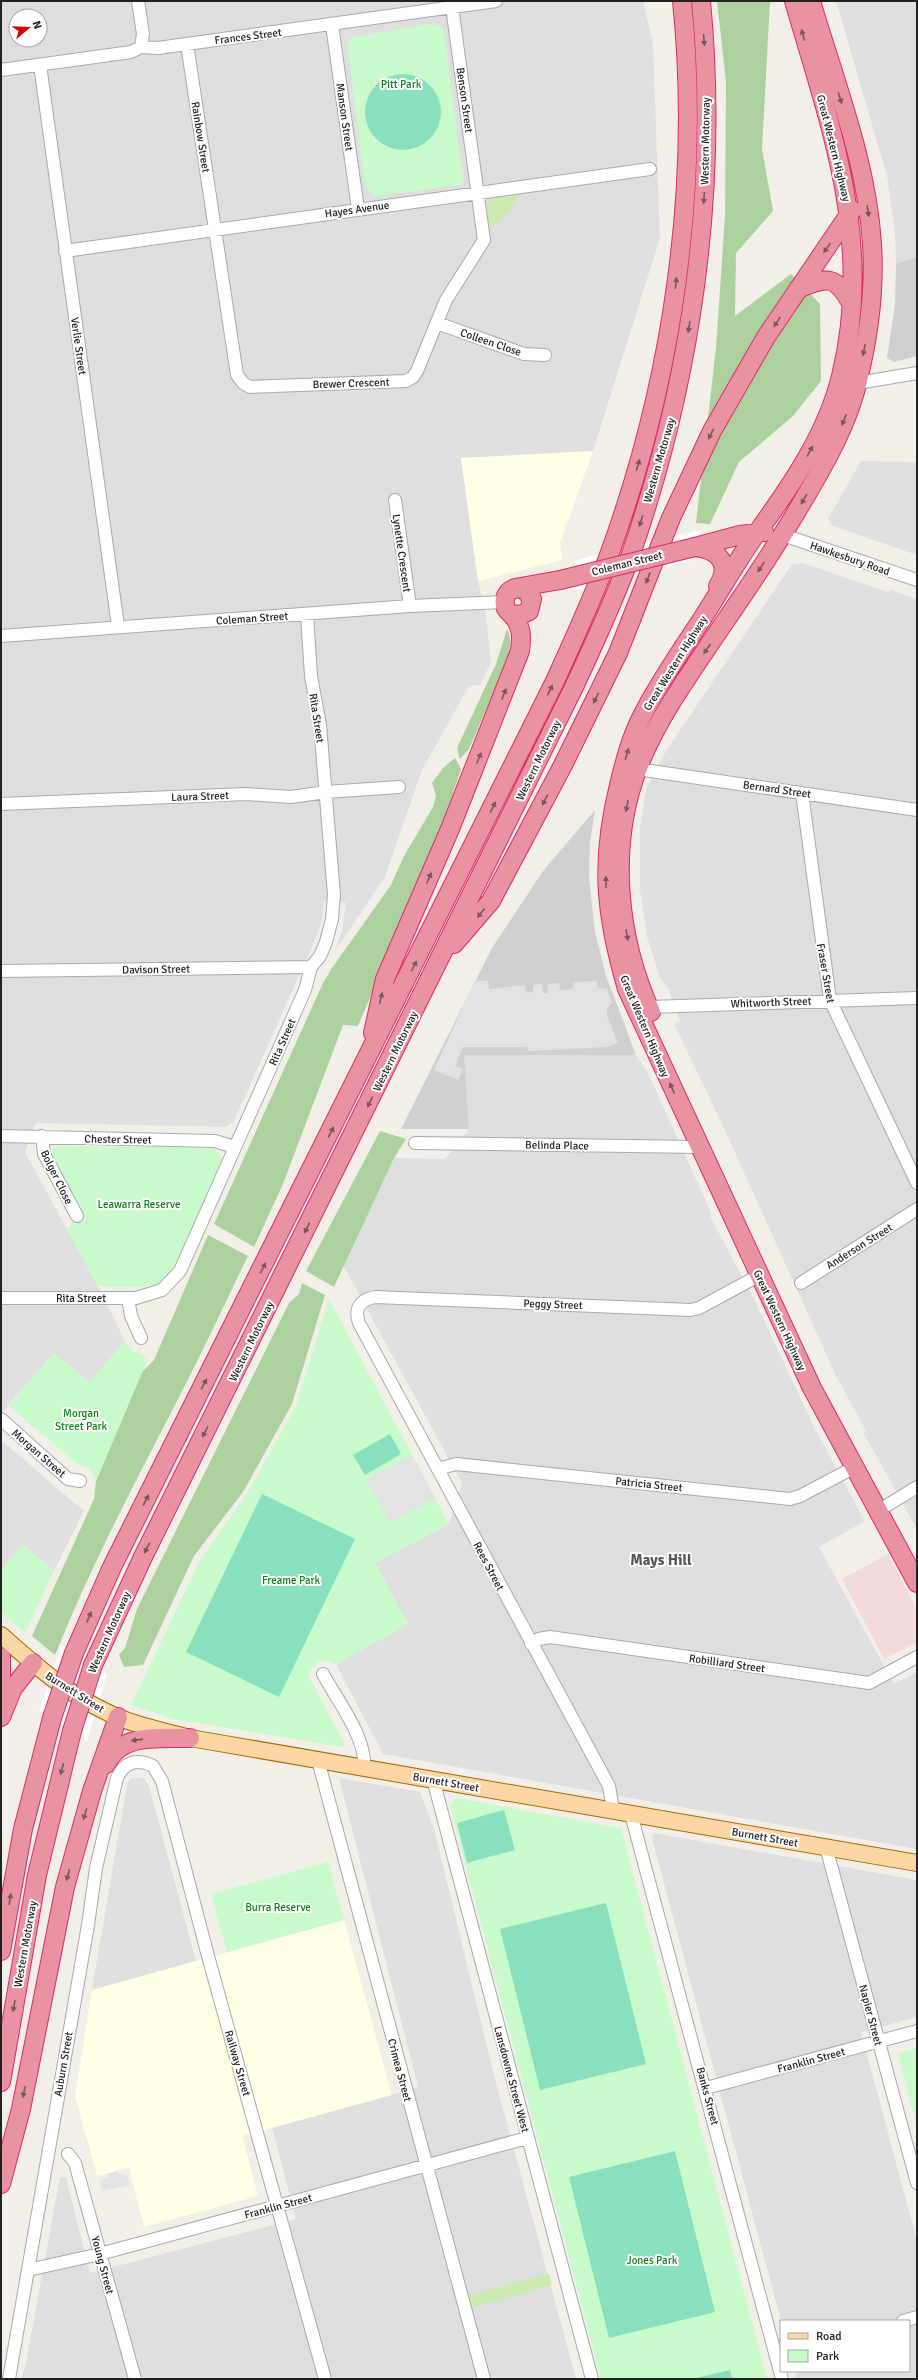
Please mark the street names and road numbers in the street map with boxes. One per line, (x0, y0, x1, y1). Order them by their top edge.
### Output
street label: Frances Street (214, 26, 283, 47)
street label: Benson Street (453, 67, 476, 134)
street label: Manson Street (333, 82, 356, 152)
street label: Great Western Highway (814, 93, 853, 204)
street label: Western Motorway (698, 96, 713, 185)
street label: Rainbow Street (188, 101, 213, 174)
street label: Hayes Avenue (324, 199, 390, 220)
street label: Verlie Street (68, 316, 89, 376)
street label: Colleen Close (459, 326, 523, 359)
street label: Brewer Crescent (312, 376, 390, 391)
street label: Western Motorway (641, 415, 678, 504)
street label: Lynette Crescent (390, 513, 413, 593)
street label: Hawkesbury Road (808, 539, 892, 578)
street label: Coleman Street (590, 548, 664, 579)
street label: Coleman Street (215, 609, 289, 628)
street label: Great Western Highway (641, 613, 710, 713)
street label: Rita Street (306, 692, 327, 744)
street label: Western Motorway (513, 717, 564, 802)
street label: Bernard Street (742, 778, 812, 801)
street label: Laura Street (171, 789, 229, 804)
street label: Fraser Street (814, 942, 837, 1004)
street label: Davison Street (122, 962, 190, 977)
street label: Great Western Highway (617, 973, 672, 1080)
street label: Whitworth Street (730, 995, 812, 1010)
street label: Western Motorway (370, 1008, 421, 1093)
street label: Rita Street (266, 1017, 299, 1068)
street label: Chester Street (84, 1132, 152, 1147)
street label: Belinda Place (525, 1138, 589, 1153)
street label: Bolger Close (38, 1148, 75, 1207)
street label: Anderson Street (824, 1221, 895, 1272)
street label: Great Western Highway (751, 1268, 809, 1373)
street label: Rita Street (56, 1292, 106, 1305)
street label: Peggy Street (523, 1297, 583, 1312)
street label: Western Motorway (226, 1298, 277, 1383)
street label: Morgan Street (9, 1426, 68, 1480)
street label: Patricia Street (615, 1475, 683, 1495)
street label: Rees Street (470, 1540, 507, 1593)
street label: Western Motorway (86, 1589, 134, 1675)
street label: Robilliard Street (688, 1652, 766, 1675)
street label: Burnett Street (43, 1669, 107, 1716)
street label: Burnett Street (412, 1770, 480, 1795)
street label: Burnett Street (731, 1825, 799, 1850)
street label: Western Motorway (11, 1899, 40, 1988)
street label: Napier Street (856, 1983, 885, 2047)
street label: Lansdowne Street West (491, 2025, 532, 2134)
street label: Railway Street (222, 2029, 253, 2098)
street label: Auburn Street (51, 2031, 76, 2098)
street label: Crimea Street (385, 2037, 414, 2103)
street label: Franklin Street (776, 2045, 847, 2076)
street label: Banks Street (694, 2066, 722, 2127)
street label: Franklin Street (243, 2191, 314, 2222)
street label: Young Street (89, 2235, 117, 2296)

